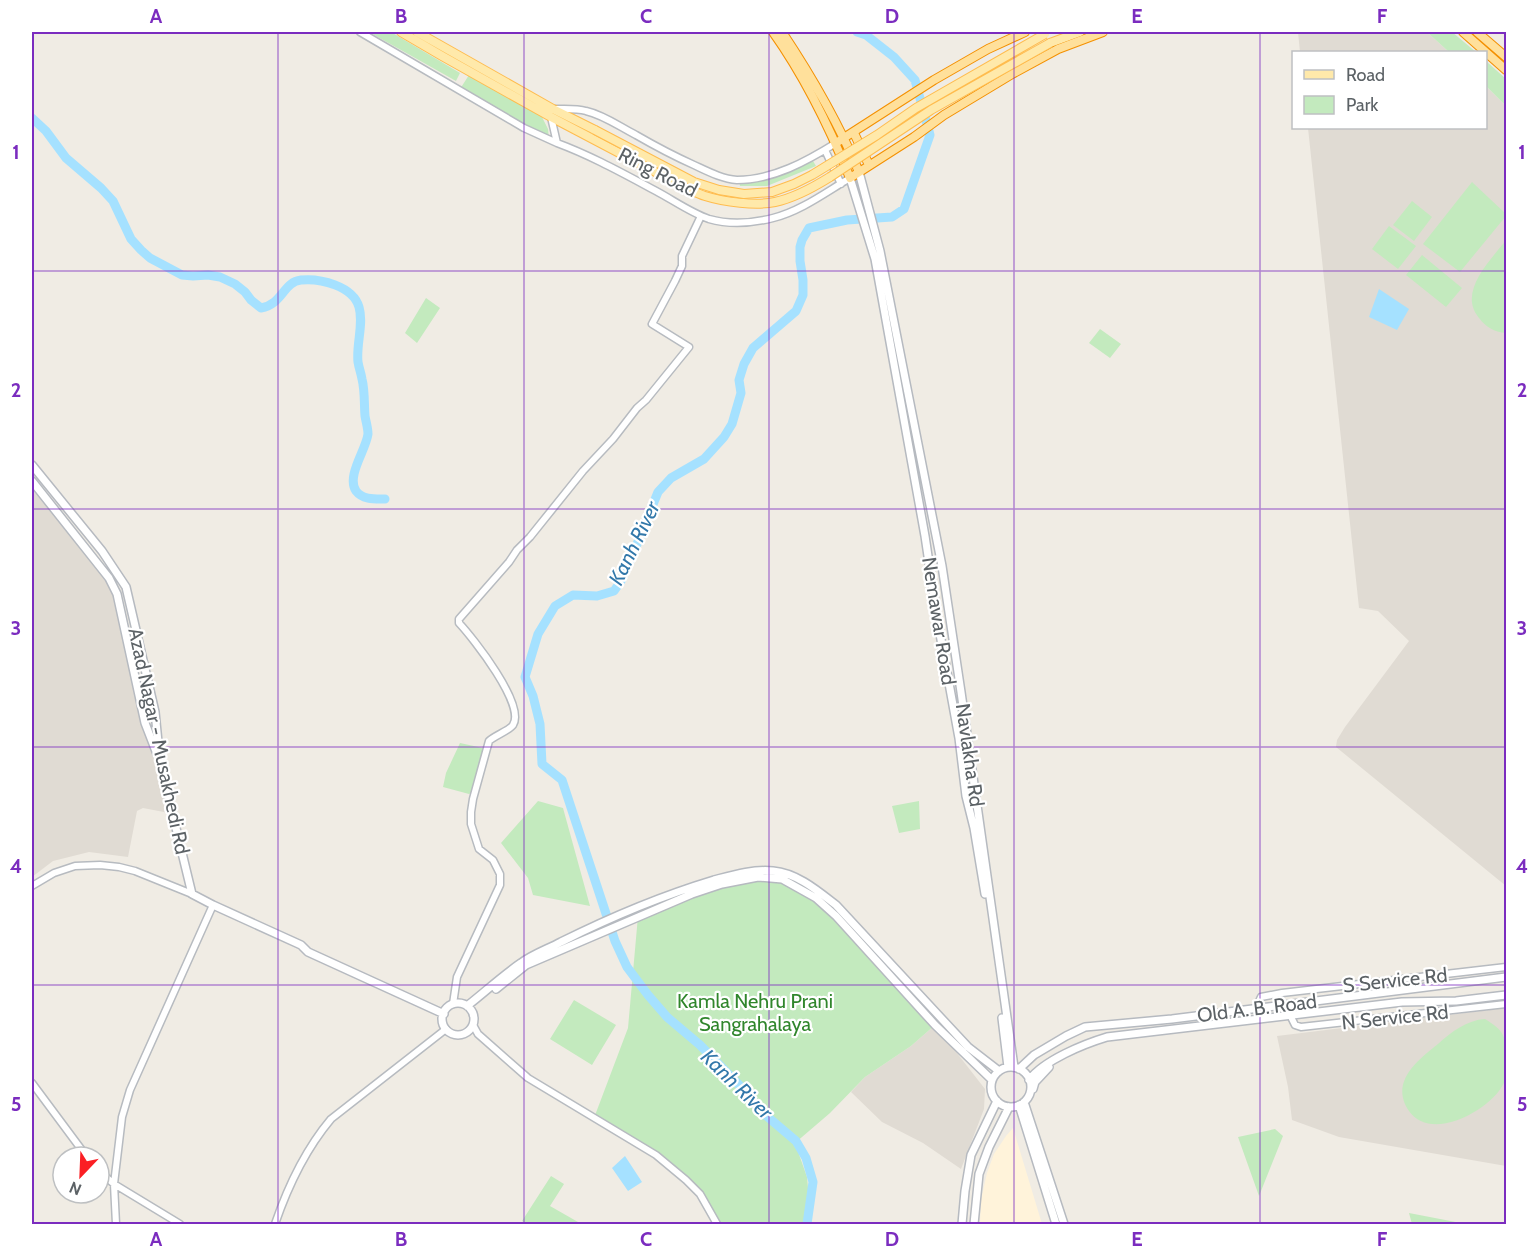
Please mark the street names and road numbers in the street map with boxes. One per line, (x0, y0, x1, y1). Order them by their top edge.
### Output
street label: Ring Road (615, 142, 701, 202)
street label: Nemawar Road (917, 555, 961, 687)
street label: Azad Nagar - Musakhedi Rd (123, 626, 195, 856)
street label: Navlakha Rd (951, 702, 989, 808)
street label: S Service Rd (1342, 963, 1448, 997)
street label: Old A. B. Road (1196, 989, 1318, 1027)
street label: N Service Rd (1340, 999, 1450, 1035)

